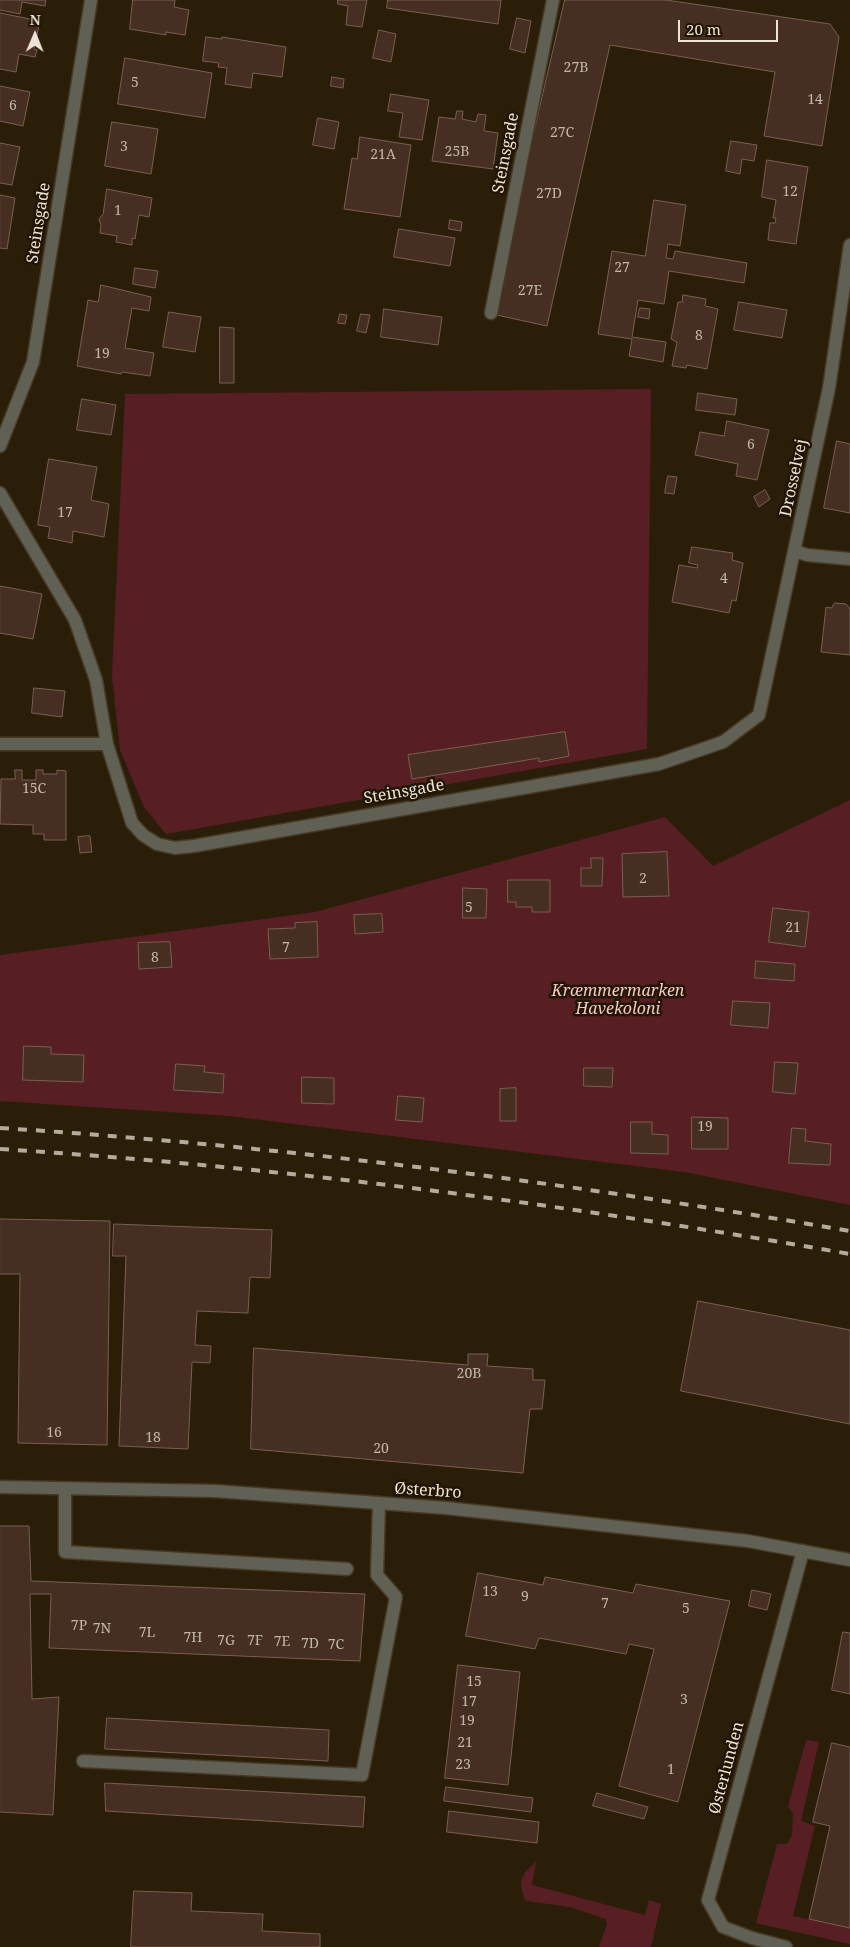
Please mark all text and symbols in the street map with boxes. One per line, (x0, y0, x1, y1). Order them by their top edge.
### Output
north arrow (10, 10, 60, 60)
text: N (30, 10, 41, 29)
scale bar (680, 10, 780, 42)
text: 20 m (686, 19, 721, 39)
house number: 27B (564, 60, 588, 76)
house number: 5 (131, 75, 139, 91)
house number: 14 (807, 92, 823, 108)
house number: 6 (9, 98, 17, 114)
street label: Steinsgade (489, 111, 523, 195)
house number: 27C (550, 125, 574, 141)
house number: 3 (120, 139, 128, 155)
house number: 25B (445, 144, 469, 160)
house number: 21A (370, 147, 396, 163)
street label: Steinsgade (23, 181, 55, 265)
house number: 12 (782, 184, 798, 200)
house number: 27D (536, 186, 562, 202)
house number: 1 (114, 203, 122, 219)
house number: 27 (614, 260, 630, 276)
house number: 27E (518, 283, 542, 299)
house number: 8 (695, 328, 703, 344)
house number: 19 (94, 346, 110, 362)
house number: 6 (747, 437, 755, 453)
street label: Drosselvej (776, 437, 812, 519)
house number: 17 (57, 505, 73, 521)
house number: 4 (720, 571, 728, 587)
street label: Steinsgade (362, 775, 446, 809)
house number: 15C (22, 781, 46, 797)
house number: 2 (639, 871, 647, 887)
house number: 5 (465, 900, 473, 916)
house number: 21 (785, 920, 801, 936)
house number: 7 (282, 940, 290, 956)
house number: 8 (151, 950, 159, 966)
park label: Kræmmermarken Havekoloni (552, 981, 684, 1019)
house number: 19 (697, 1119, 713, 1135)
house number: 20B (457, 1366, 481, 1382)
house number: 16 (46, 1425, 62, 1441)
house number: 18 (145, 1430, 161, 1446)
house number: 20 (373, 1441, 389, 1457)
street label: Østerbro (394, 1479, 462, 1503)
house number: 13 (482, 1584, 498, 1600)
house number: 9 (521, 1589, 529, 1605)
house number: 7 (601, 1596, 609, 1612)
house number: 5 (682, 1601, 690, 1617)
house number: 7P (71, 1618, 87, 1634)
house number: 7N (93, 1621, 111, 1637)
house number: 7L (139, 1625, 155, 1641)
house number: 7H (184, 1630, 202, 1646)
house number: 7G (217, 1633, 235, 1649)
house number: 7F (247, 1633, 263, 1649)
house number: 7E (274, 1634, 290, 1650)
house number: 7D (301, 1636, 319, 1652)
house number: 7C (328, 1637, 344, 1653)
house number: 15 (466, 1674, 482, 1690)
house number: 3 (680, 1692, 688, 1708)
house number: 17 (461, 1694, 477, 1710)
house number: 19 (459, 1713, 475, 1729)
street label: Østerlunden (705, 1720, 749, 1816)
house number: 21 (457, 1735, 473, 1751)
house number: 23 (455, 1757, 471, 1773)
house number: 1 (667, 1762, 675, 1778)

